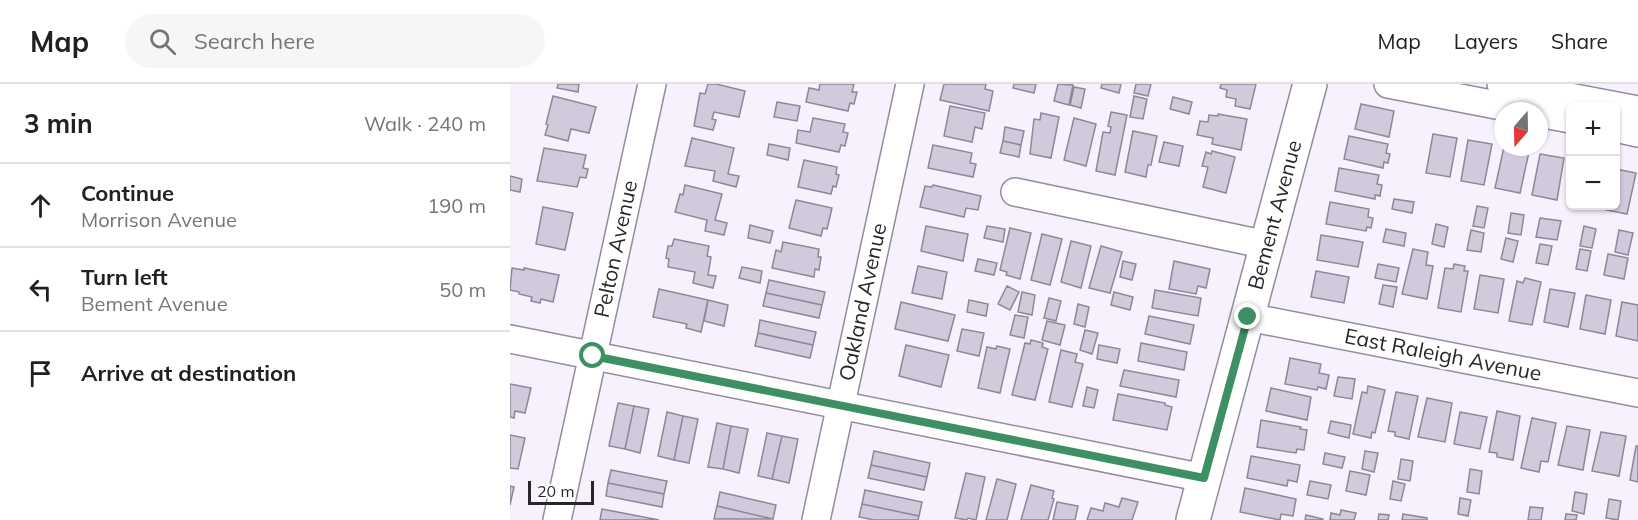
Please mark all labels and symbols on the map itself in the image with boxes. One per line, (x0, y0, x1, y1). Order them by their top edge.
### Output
north arrow (1494, 102, 1548, 156)
street label: Bement Avenue (1242, 137, 1307, 292)
street label: Pelton Avenue (588, 178, 642, 320)
street label: Oakland Avenue (833, 220, 891, 383)
route end (1234, 303, 1260, 329)
street label: East Raleigh Avenue (1343, 322, 1544, 386)
route start (579, 342, 605, 368)
scale bar (528, 478, 594, 506)

